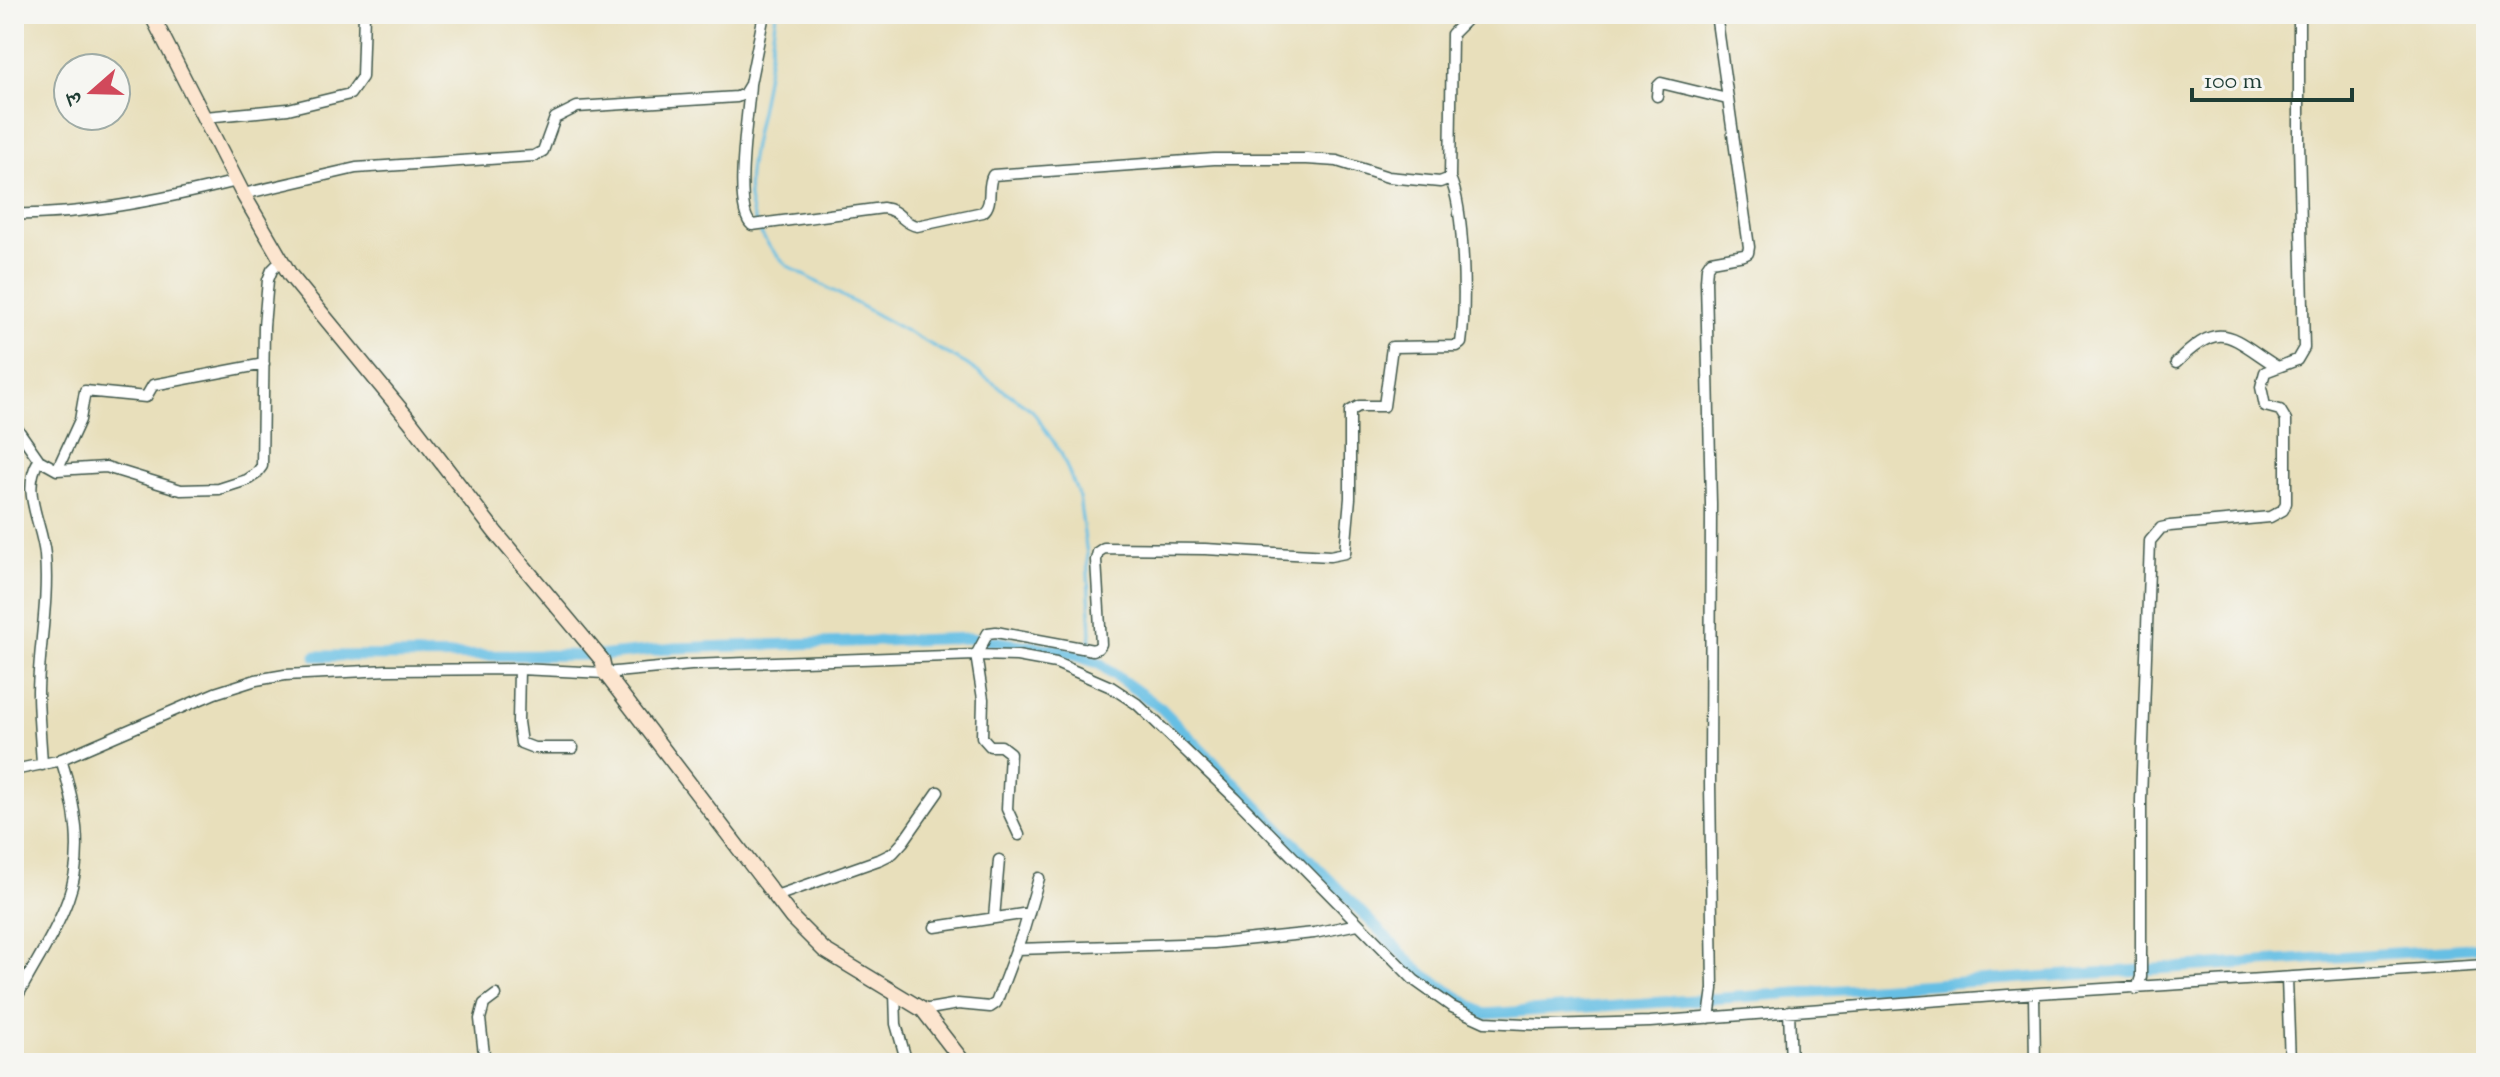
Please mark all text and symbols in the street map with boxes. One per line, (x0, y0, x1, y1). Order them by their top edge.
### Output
north arrow (52, 52, 132, 132)
scale bar (2192, 52, 2352, 102)
text: 100 m (2204, 65, 2262, 99)
text: उ (58, 85, 94, 110)

